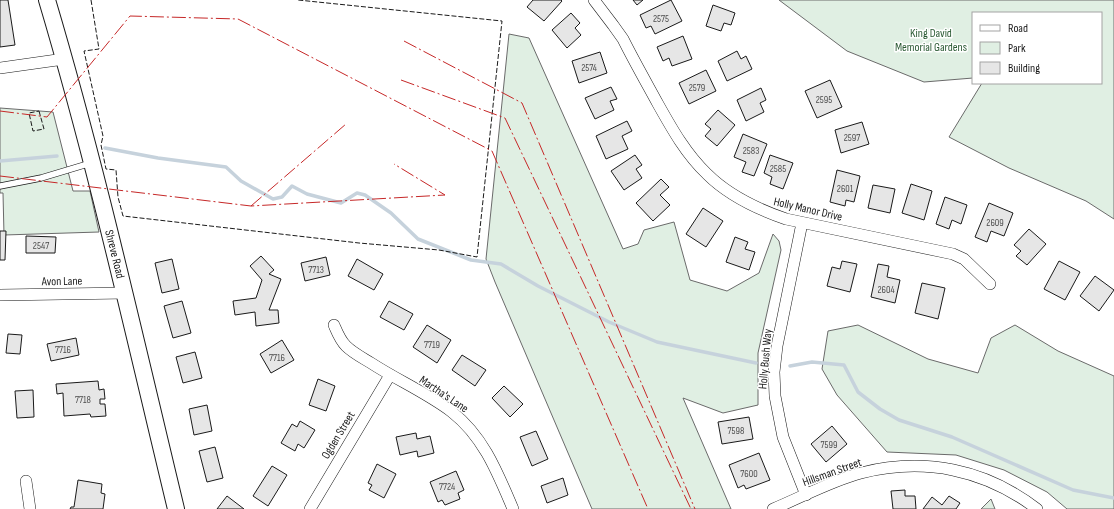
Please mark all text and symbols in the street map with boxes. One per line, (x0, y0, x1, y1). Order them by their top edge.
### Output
legend (972, 12, 1102, 84)
house number: 2575 (653, 13, 669, 25)
text: Road (1008, 21, 1028, 36)
park label: King David Memorial Gardens (895, 26, 967, 55)
text: Park (1008, 41, 1026, 56)
text: Building (1008, 61, 1040, 76)
house number: 2574 (581, 62, 597, 74)
house number: 2579 (689, 82, 705, 94)
house number: 2595 (816, 94, 832, 106)
house number: 2597 (844, 132, 860, 144)
house number: 2583 (743, 145, 759, 157)
house number: 2585 (770, 163, 786, 175)
house number: 2601 (837, 183, 854, 195)
street label: Holly Manor Drive (772, 194, 844, 225)
house number: 2609 (986, 217, 1004, 229)
street label: Shreve Road (101, 228, 128, 280)
house number: 2547 (33, 240, 49, 252)
house number: 7713 (308, 264, 324, 276)
street label: Avon Lane (41, 274, 83, 289)
house number: 2604 (877, 284, 895, 296)
street label: Holly Bush Way (755, 328, 776, 390)
house number: 7719 (424, 339, 440, 351)
house number: 7716 (55, 344, 71, 356)
house number: 7716 (269, 352, 285, 364)
street label: Martha's Lane (416, 373, 471, 416)
house number: 7718 (75, 394, 91, 406)
street label: Ogden Street (318, 408, 359, 462)
house number: 7598 (728, 425, 744, 437)
house number: 7599 (821, 439, 837, 451)
street label: Hillsman Street (801, 455, 864, 490)
house number: 7600 (740, 468, 758, 480)
house number: 7724 (439, 481, 455, 493)

